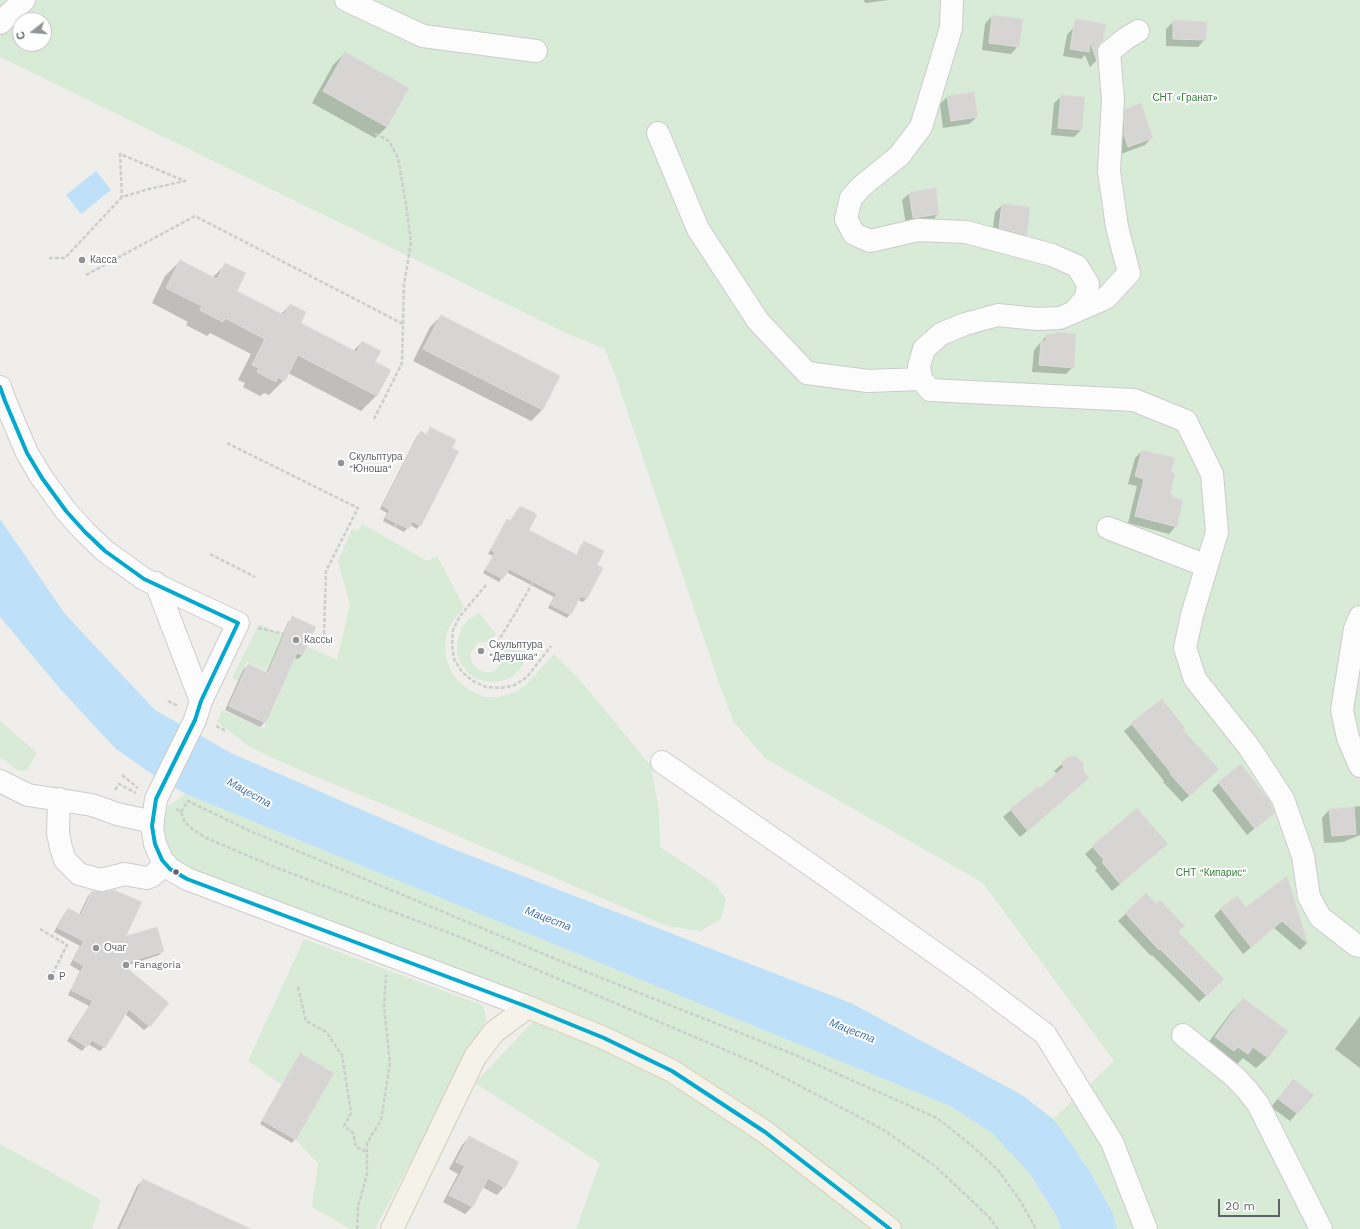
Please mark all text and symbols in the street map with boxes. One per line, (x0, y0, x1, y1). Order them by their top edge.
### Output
north arrow (12, 12, 52, 52)
text: С (14, 30, 28, 41)
park label: СНТ «Гранат» (1152, 92, 1218, 104)
place label: Касса (90, 254, 117, 266)
marker: Касса (77, 255, 87, 265)
place label: Скульптура "Юноша" (349, 451, 403, 474)
marker: Скульптура "Юноша" (336, 458, 346, 468)
place label: Кассы (304, 634, 333, 646)
marker: Кассы (291, 635, 301, 645)
place label: Скульптура "Девушка" (489, 639, 543, 662)
marker: Скульптура "Девушка" (476, 646, 486, 656)
water label: Мацеста (225, 776, 273, 810)
unlabelled marker (171, 867, 181, 877)
park label: СНТ "Кипарис" (1176, 867, 1246, 879)
water label: Мацеста (523, 904, 573, 934)
place label: Очаг (104, 942, 126, 954)
marker: Очаг (91, 943, 101, 953)
place label: Fanagoria (134, 959, 181, 971)
marker: Fanagoria (121, 960, 131, 970)
place label: Р (59, 971, 66, 983)
marker: Р (46, 972, 56, 982)
water label: Мацеста (827, 1016, 877, 1046)
scale bar (1220, 1191, 1282, 1217)
text: 20 m (1225, 1199, 1255, 1213)

